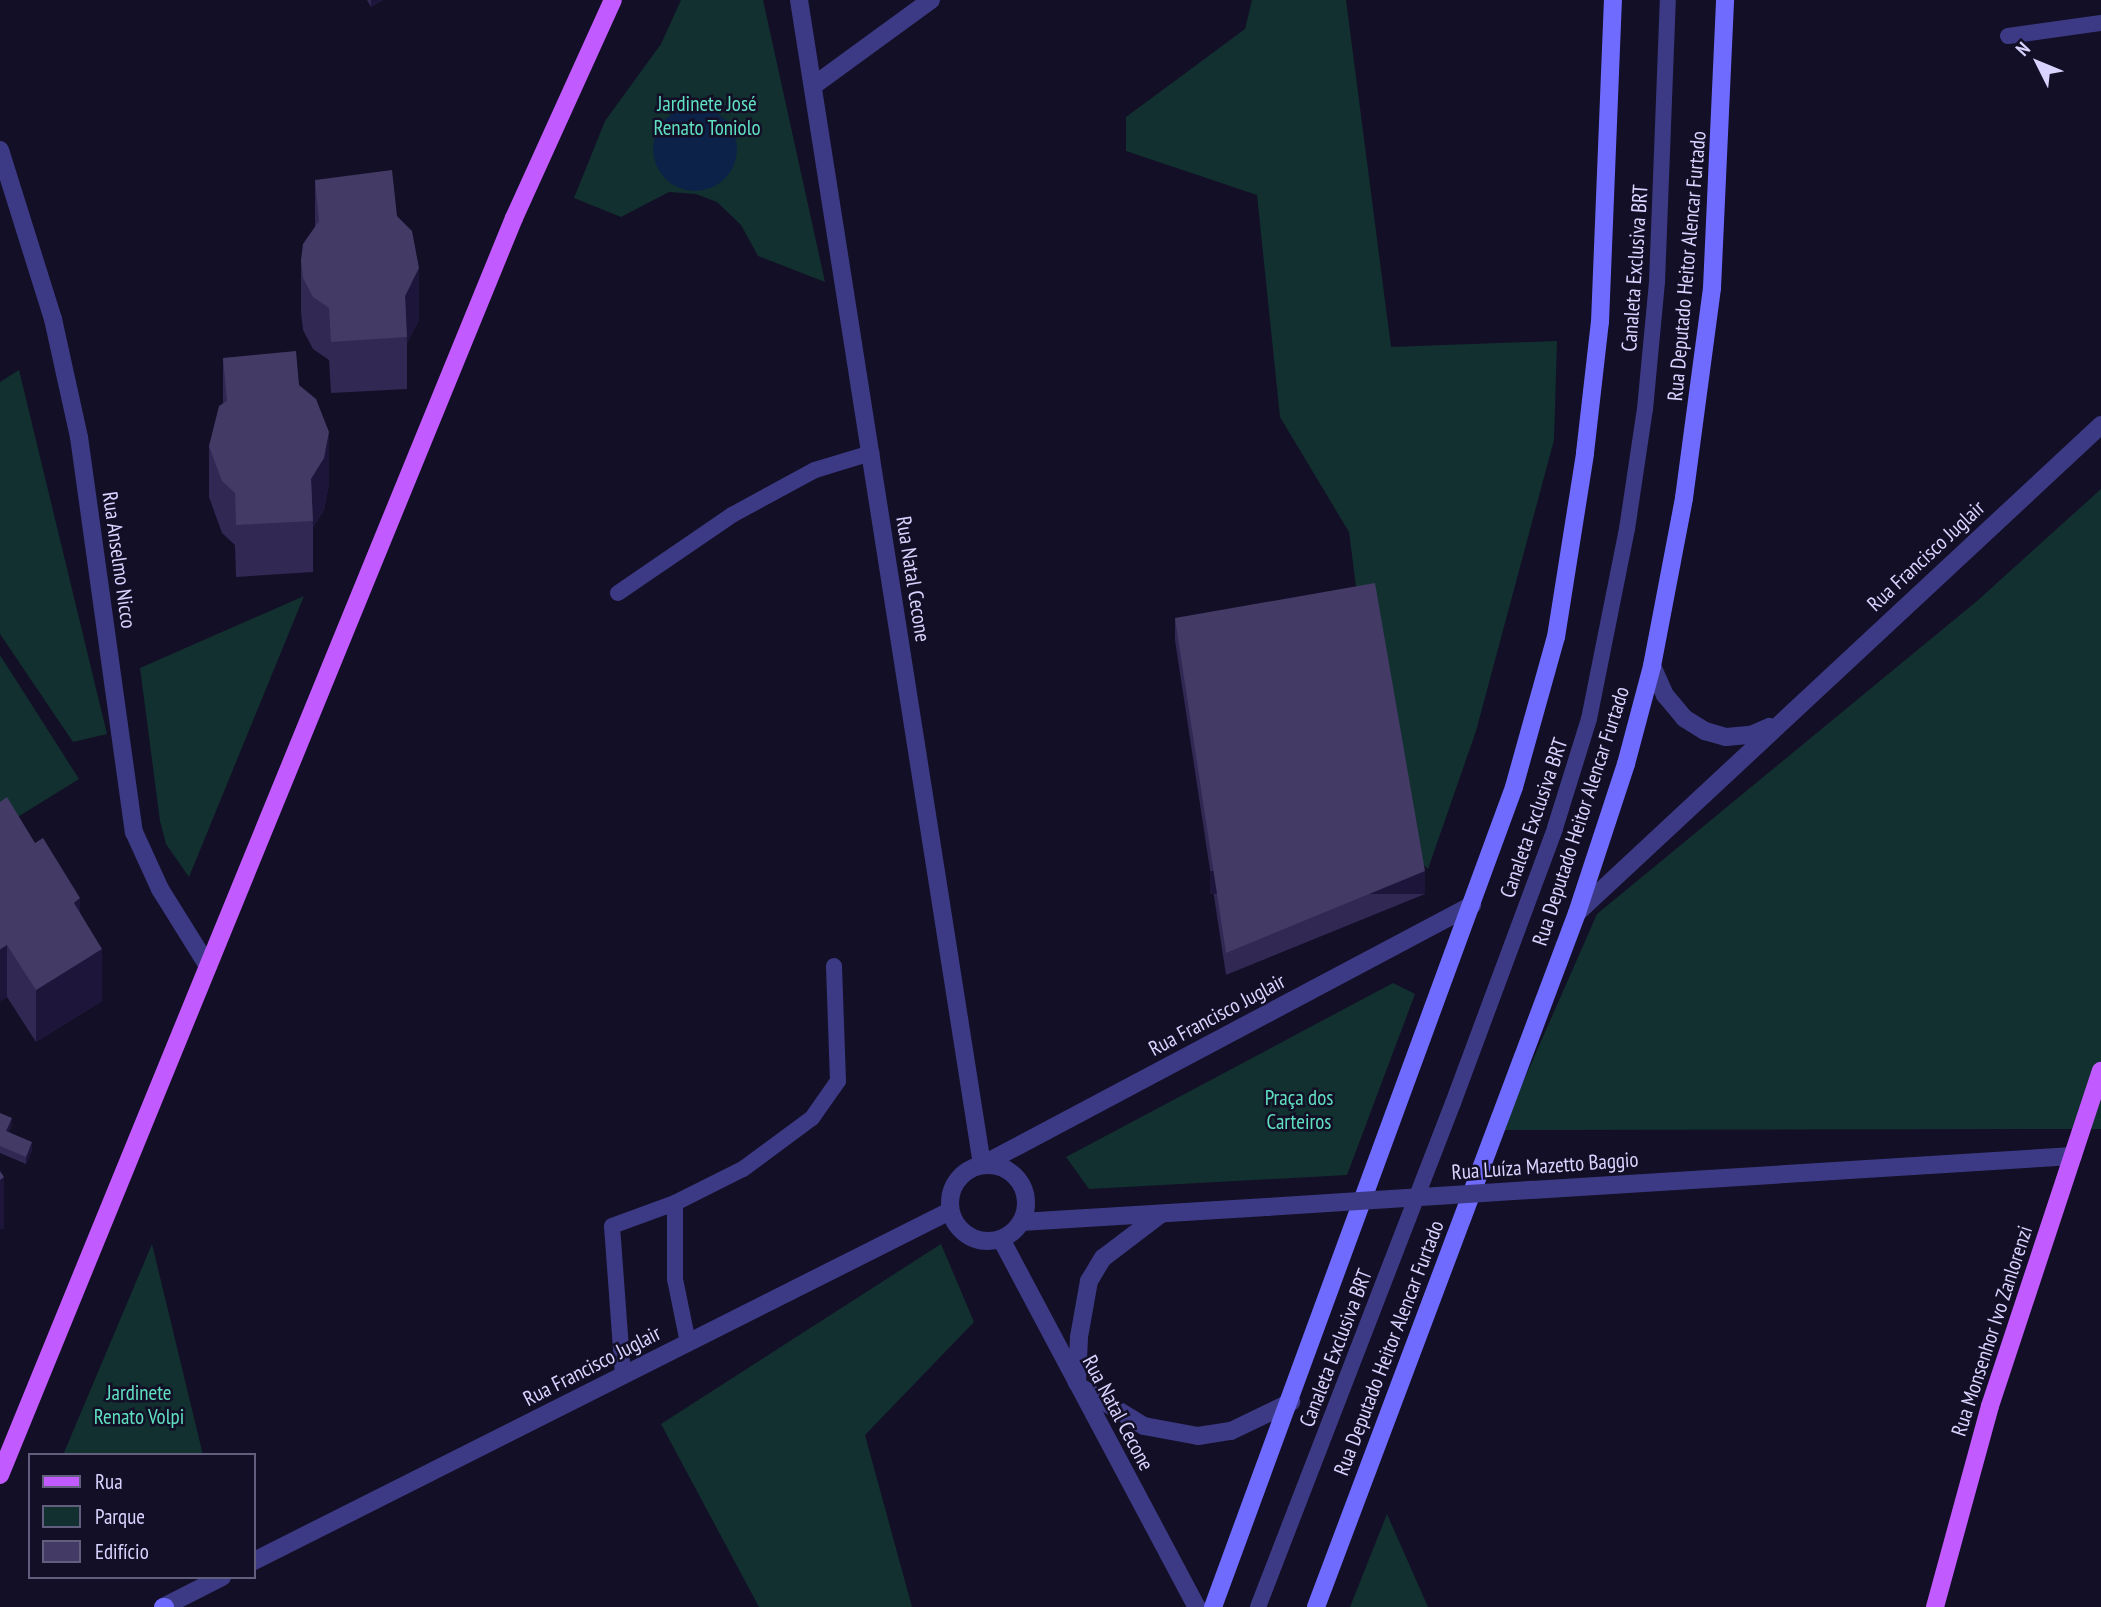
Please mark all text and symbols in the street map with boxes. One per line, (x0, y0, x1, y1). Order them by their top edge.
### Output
north arrow (2003, 28, 2073, 98)
text: N (2010, 37, 2035, 61)
park label: Jardinete José Renato Toniolo (653, 91, 761, 141)
street label: Rua Deputado Heitor Alencar Furtado (1663, 130, 1711, 402)
street label: Canaleta Exclusiva BRT (1617, 184, 1653, 352)
street label: Rua Anselmo Nicco (97, 490, 141, 630)
street label: Rua Francisco Juglair (1862, 495, 1990, 617)
street label: Rua Natal Cecone (891, 514, 935, 644)
street label: Rua Deputado Heitor Alencar Furtado (1527, 683, 1635, 949)
street label: Canaleta Exclusiva BRT (1495, 735, 1573, 901)
street label: Rua Francisco Juglair (1145, 968, 1289, 1062)
park label: Praça dos Carteiros (1265, 1085, 1333, 1135)
street label: Rua Luíza Mazetto Baggio (1451, 1147, 1639, 1185)
street label: Rua Deputado Heitor Alencar Furtado (1329, 1217, 1449, 1479)
street label: Rua Monsenhor Ivo Zanlorenzi (1946, 1222, 2038, 1440)
street label: Canaleta Exclusiva BRT (1294, 1265, 1378, 1431)
street label: Rua Francisco Juglair (519, 1321, 665, 1411)
street label: Rua Natal Cecone (1077, 1351, 1159, 1475)
park label: Jardinete Renato Volpi (93, 1380, 185, 1430)
legend (28, 1453, 256, 1579)
text: Rua (95, 1468, 123, 1495)
text: Parque (95, 1503, 145, 1530)
text: Edifício (95, 1538, 149, 1565)

